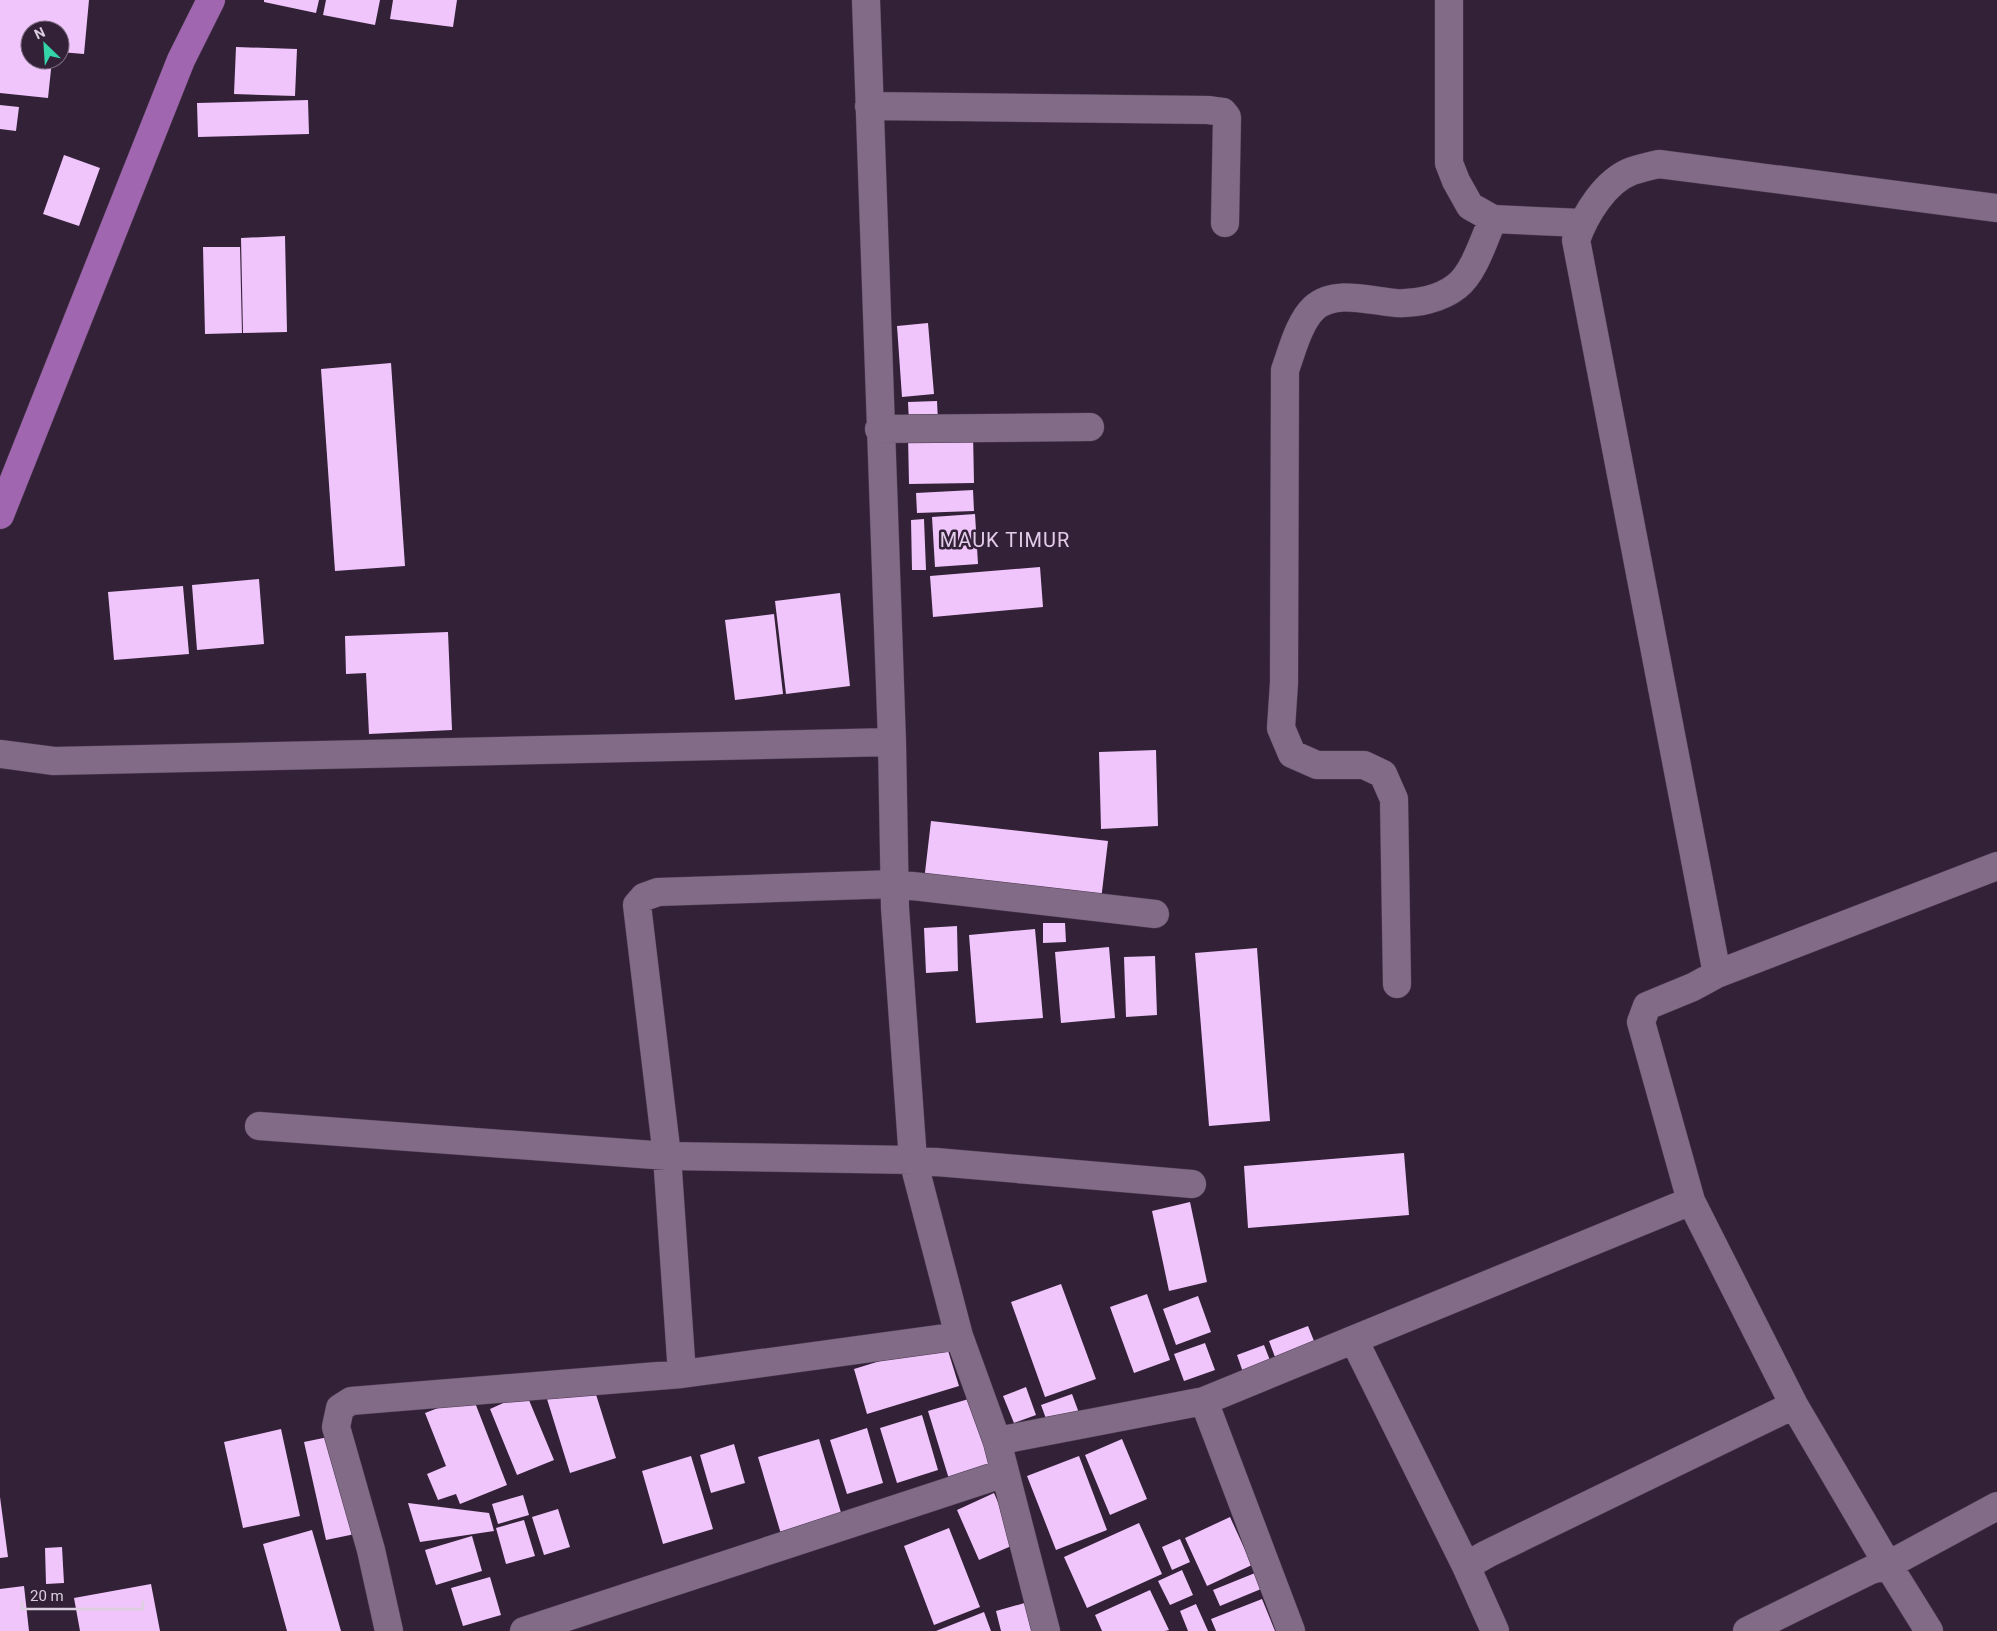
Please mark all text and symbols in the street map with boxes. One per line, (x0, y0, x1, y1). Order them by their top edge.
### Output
north arrow (20, 20, 70, 70)
text: N (32, 24, 47, 43)
district label: MAUK TIMUR (940, 528, 1070, 552)
scale bar (22, 1578, 144, 1610)
text: 20 m (30, 1587, 64, 1605)

